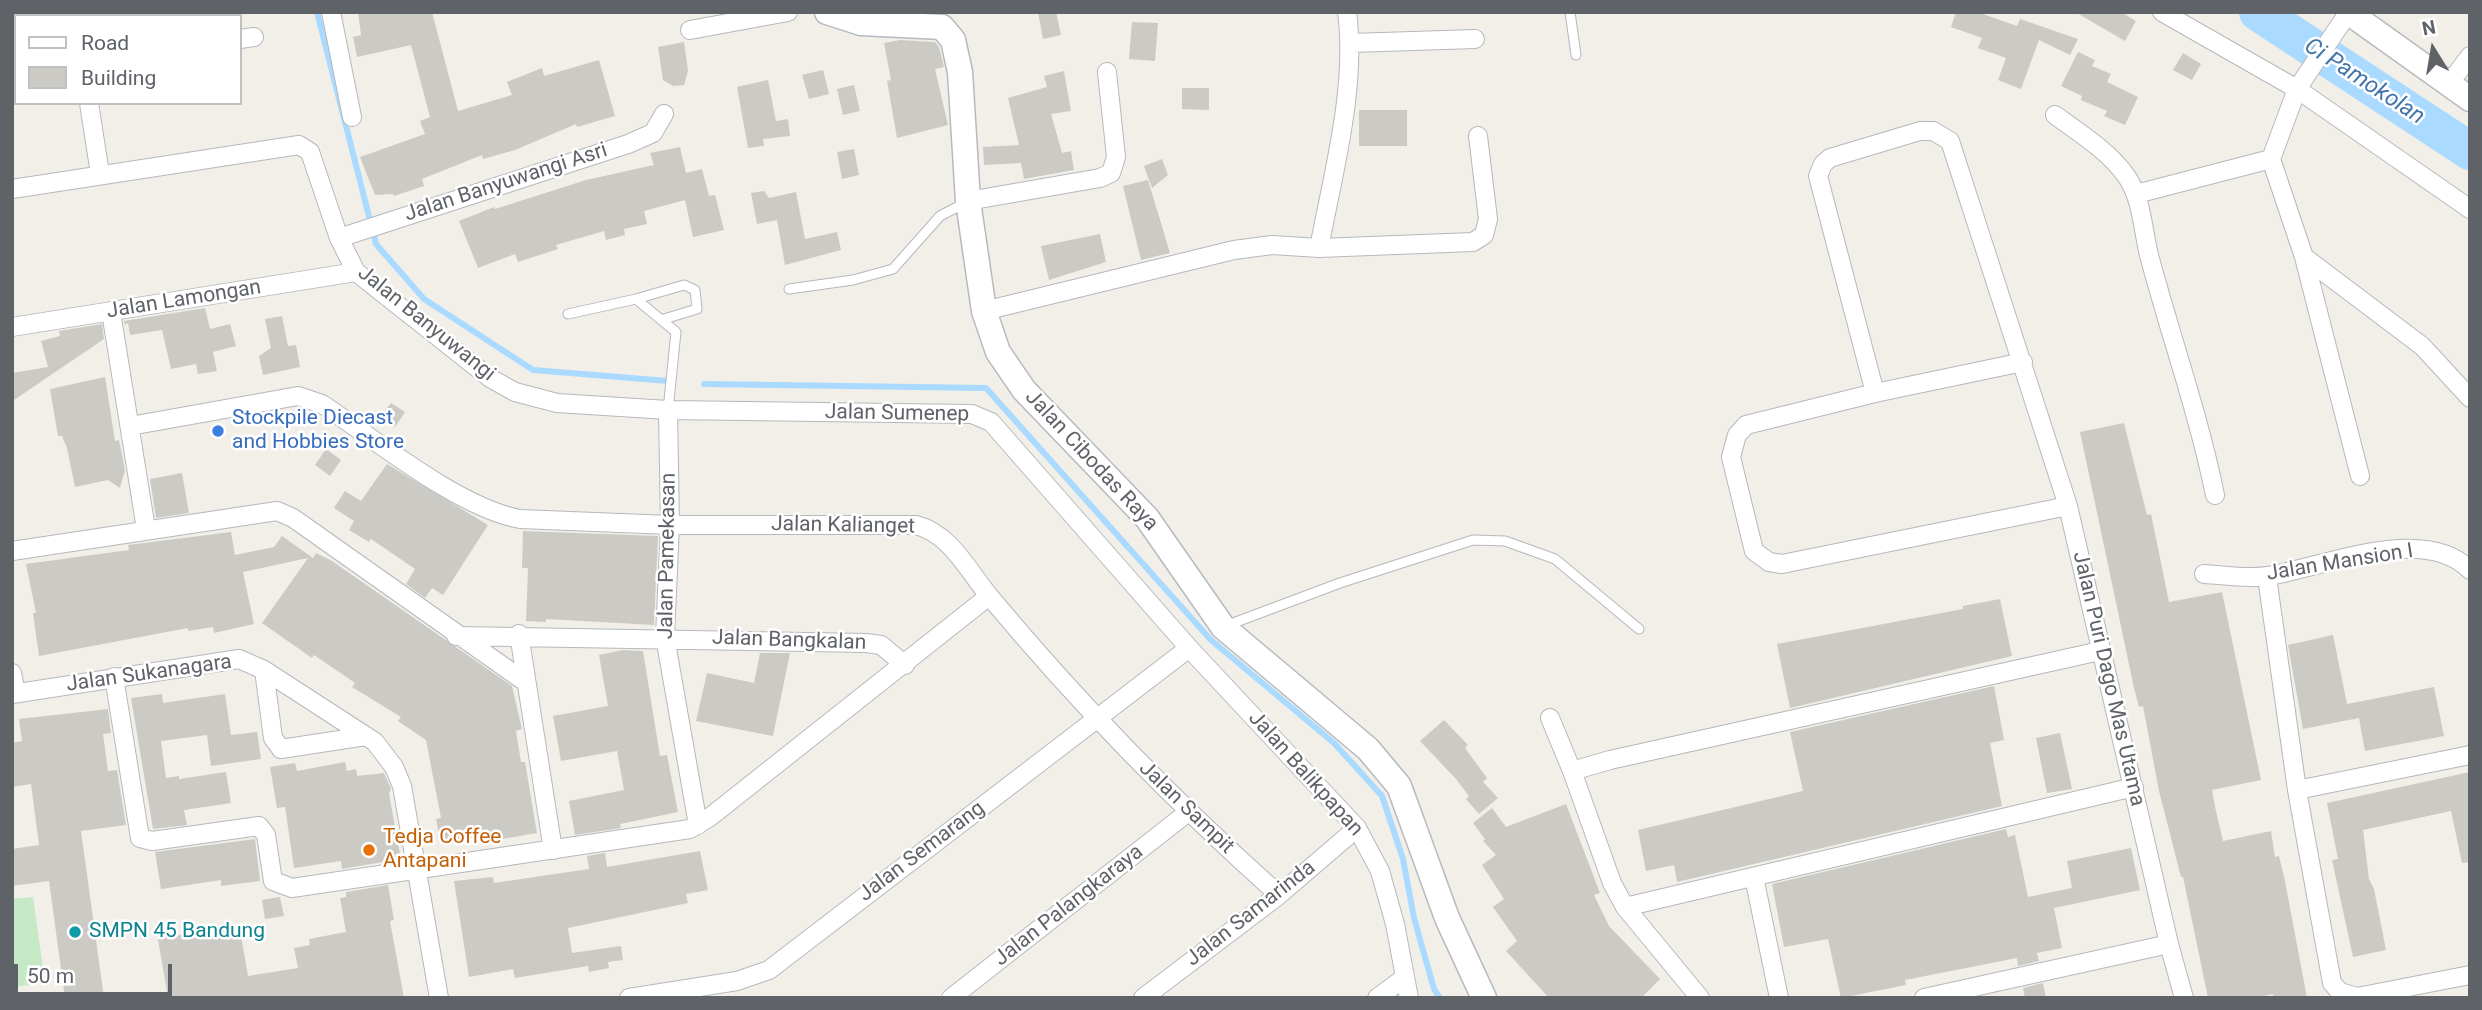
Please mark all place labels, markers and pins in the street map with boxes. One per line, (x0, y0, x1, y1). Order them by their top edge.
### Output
place label: Stockpile Diecast and Hobbies Store (232, 406, 404, 456)
marker: Stockpile Diecast and Hobbies Store (210, 423, 226, 439)
place label: Tedja Coffee Antapani (383, 825, 501, 875)
marker: Tedja Coffee Antapani (361, 842, 377, 858)
place label: SMPN 45 Bandung (89, 919, 265, 945)
marker: SMPN 45 Bandung (67, 924, 83, 940)

